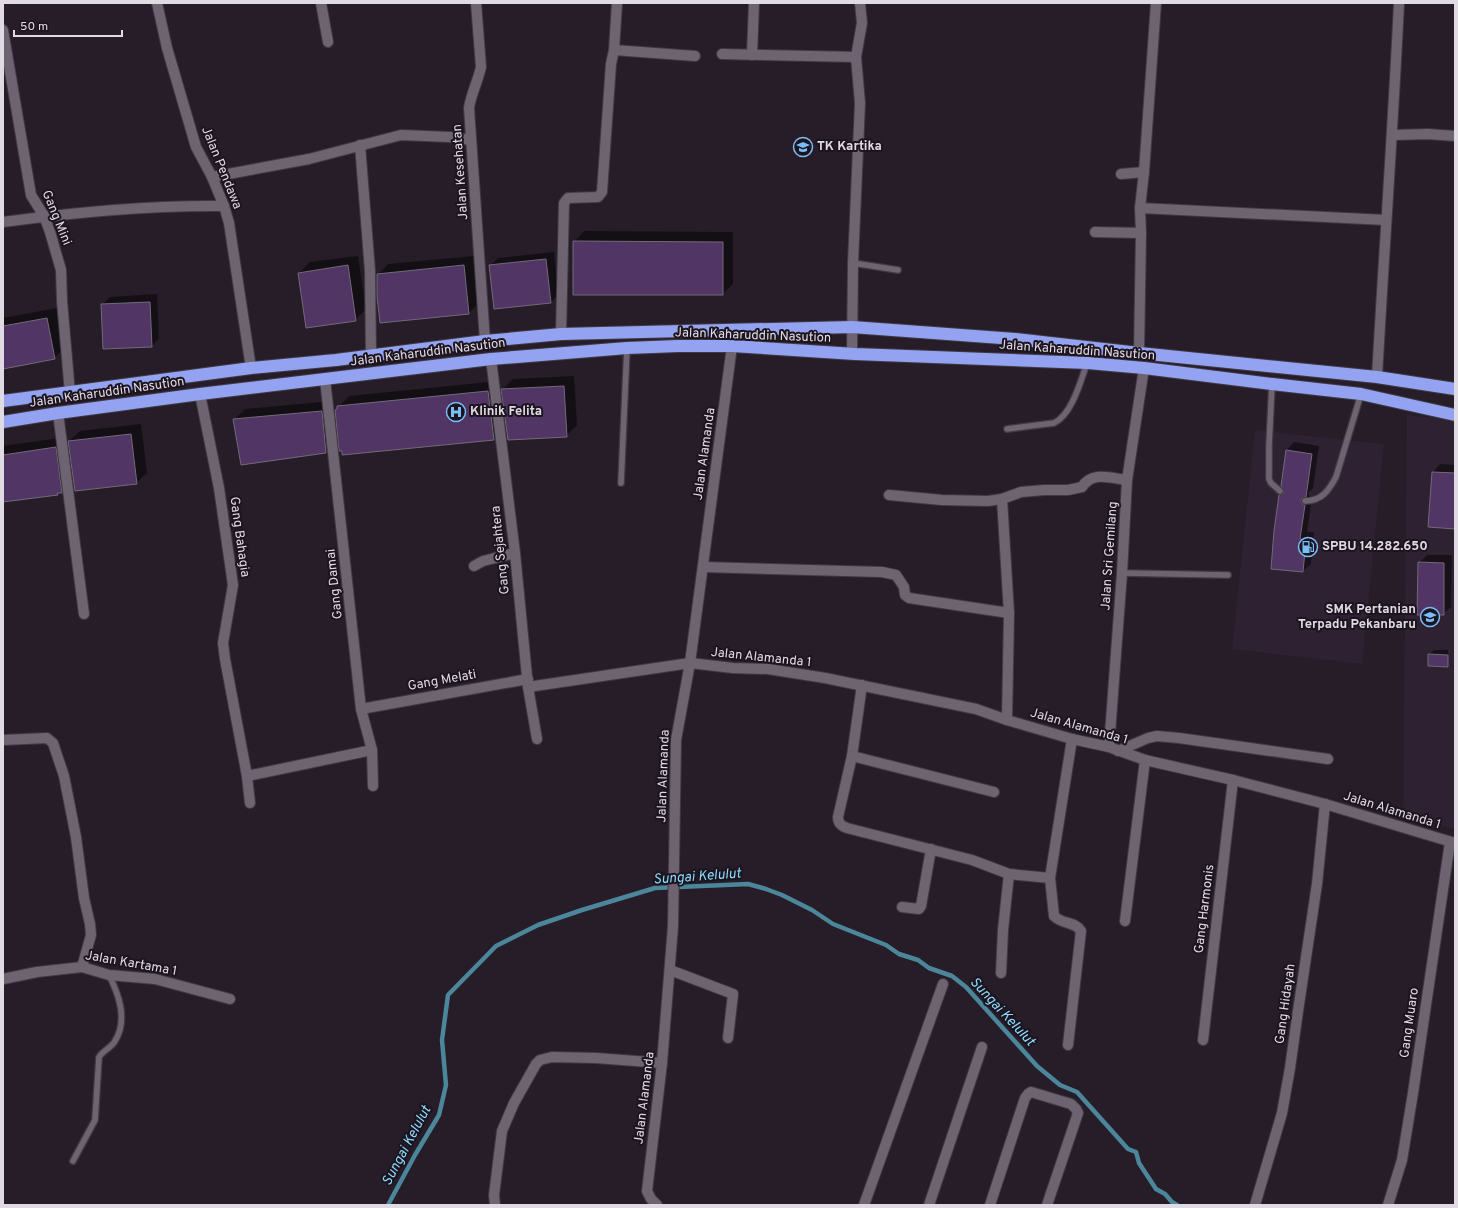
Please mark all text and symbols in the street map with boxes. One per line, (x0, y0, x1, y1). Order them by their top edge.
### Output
scale bar (14, 12, 122, 38)
text: 50 m (20, 19, 48, 35)
street label: Jalan Pendawa (197, 124, 245, 212)
street label: Jalan Kesehatan (450, 124, 472, 220)
school or university icon: TK Kartika (792, 136, 814, 158)
place label: TK Kartika (817, 139, 882, 155)
street label: Gang Mini (38, 188, 74, 248)
street label: Jalan Kaharuddin Nasution (675, 325, 831, 347)
street label: Jalan Kaharuddin Nasution (349, 336, 507, 370)
street label: Jalan Kaharuddin Nasution (999, 338, 1155, 364)
street label: Jalan Kaharuddin Nasution (29, 374, 185, 412)
hospital icon: Klinik Felita (445, 401, 467, 423)
place label: Klinik Felita (470, 404, 542, 420)
street label: Jalan Alamanda (691, 407, 719, 501)
street label: Gang Bahagia (225, 496, 253, 578)
street label: Jalan Sri Gemilang (1098, 501, 1122, 611)
street label: Gang Sejahtera (488, 505, 514, 595)
fuel station icon: SPBU 14.282.650 (1297, 536, 1319, 558)
place label: SPBU 14.282.650 (1322, 539, 1428, 555)
street label: Gang Damai (323, 548, 347, 620)
place label: SMK Pertanian Terpadu Pekanbaru (1298, 602, 1416, 633)
school or university icon: SMK Pertanian Terpadu Pekanbaru (1419, 606, 1441, 628)
street label: Jalan Alamanda 1 (710, 645, 812, 671)
street label: Gang Melati (406, 667, 478, 695)
street label: Jalan Alamanda 1 (1028, 705, 1130, 749)
street label: Jalan Alamanda (654, 729, 674, 823)
street label: Jalan Alamanda 1 (1341, 789, 1443, 833)
street label: Gang Harmonis (1192, 864, 1218, 954)
water label: Sungai Kelulut (653, 865, 742, 889)
street label: Jalan Kartama 1 (84, 948, 178, 980)
street label: Gang Hidayah (1272, 963, 1300, 1045)
water label: Sungai Kelulut (966, 974, 1039, 1051)
street label: Gang Muaro (1397, 987, 1423, 1059)
street label: Jalan Alamanda (631, 1051, 659, 1145)
water label: Sungai Kelulut (379, 1102, 436, 1189)

